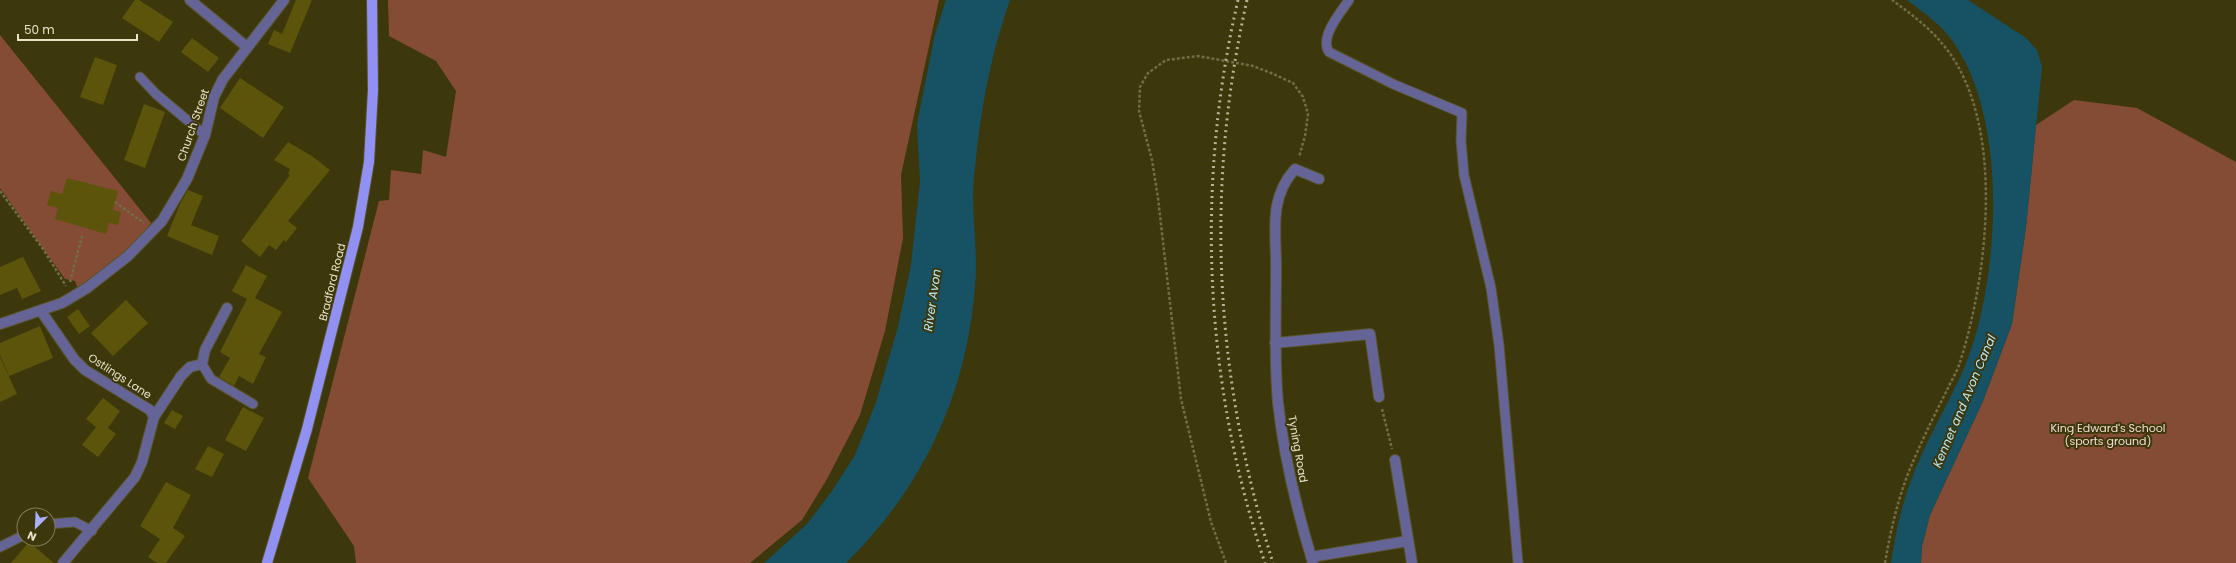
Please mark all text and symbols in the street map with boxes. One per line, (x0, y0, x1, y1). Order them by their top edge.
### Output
scale bar (18, 16, 137, 42)
text: 50 m (24, 21, 55, 38)
street label: Church Street (173, 87, 213, 163)
street label: Bradford Road (315, 242, 349, 322)
water label: River Avon (919, 268, 945, 332)
water label: Kennet and Avon Canal (1928, 332, 2000, 470)
street label: Ostlings Lane (85, 349, 155, 403)
street label: Tyning Road (1284, 414, 1312, 484)
park label: King Edward's School (sports ground) (2050, 420, 2166, 449)
north arrow (16, 507, 56, 547)
text: N (25, 527, 39, 545)

